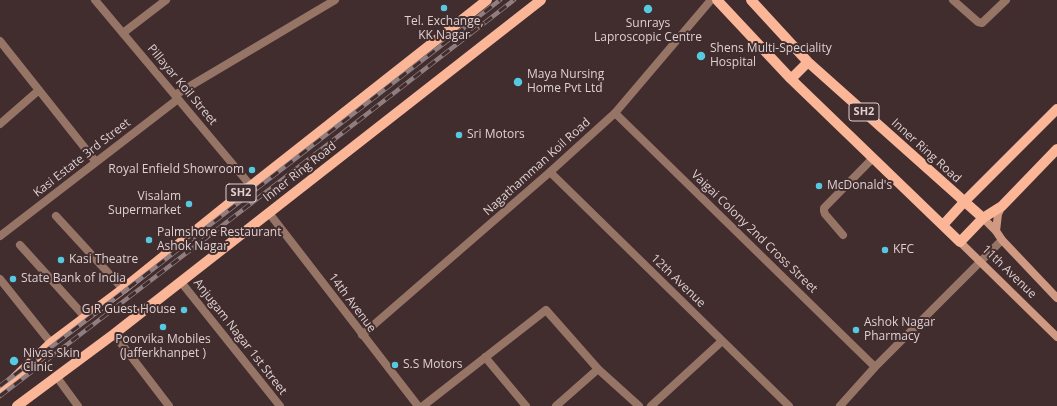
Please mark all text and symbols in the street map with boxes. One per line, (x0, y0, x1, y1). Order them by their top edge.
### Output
marker: Tel. Exchange, KK Nagar (439, 3, 449, 13)
marker: Sunrays Laproscopic Centre (642, 3, 654, 15)
place label: Tel. Exchange, KK Nagar (404, 15, 484, 43)
place label: Sunrays Laproscopic Centre (594, 17, 702, 45)
street label: Pillayar Koil Street (144, 42, 220, 128)
place label: Shens Multi-Speciality Hospital (710, 42, 832, 70)
marker: Shens Multi-Speciality Hospital (695, 50, 707, 62)
place label: Maya Nursing Home Pvt Ltd (527, 68, 604, 96)
marker: Maya Nursing Home Pvt Ltd (512, 76, 524, 88)
road number: SH2 (849, 103, 879, 121)
street label: Nagathamman Koil Road (481, 115, 593, 219)
street label: Kasi Estate 3rd Street (31, 116, 133, 200)
street label: Inner Ring Road (888, 116, 964, 186)
place label: Sri Motors (467, 128, 525, 142)
marker: Sri Motors (454, 130, 464, 140)
street label: Inner Ring Road (261, 139, 339, 205)
place label: Royal Enfield Showroom (108, 163, 244, 177)
marker: Royal Enfield Showroom (247, 165, 257, 175)
street label: Vaigai Colony 2nd Cross Street (688, 168, 820, 296)
place label: McDonald's (827, 179, 892, 193)
marker: McDonald's (814, 181, 824, 191)
road number: SH2 (226, 184, 256, 202)
place label: Visalam Supermarket (108, 190, 181, 218)
marker: Visalam Supermarket (184, 199, 194, 209)
place label: Palmshore Restaurant Ashok Nagar (157, 226, 281, 254)
marker: Palmshore Restaurant Ashok Nagar (144, 235, 154, 245)
street label: 11th Avenue (979, 242, 1039, 302)
place label: KFC (893, 243, 914, 257)
marker: KFC (880, 245, 890, 255)
street label: 12th Avenue (648, 251, 708, 311)
place label: Kasi Theatre (69, 253, 138, 267)
marker: Kasi Theatre (56, 255, 66, 265)
street label: 14th Avenue (325, 271, 379, 335)
place label: State Bank of India (21, 272, 126, 286)
marker: State Bank of India (8, 274, 18, 284)
street label: Anjugam Nagar 1st Street (190, 276, 290, 398)
place label: G R Guest House (82, 303, 176, 317)
marker: G R Guest House (179, 305, 189, 315)
place label: Ashok Nagar Pharmacy (864, 316, 935, 344)
marker: Poorvika Mobiles (Jafferkhanpet ) (158, 322, 168, 332)
marker: Ashok Nagar Pharmacy (851, 325, 861, 335)
place label: Poorvika Mobiles (Jafferkhanpet ) (115, 333, 211, 361)
place label: Nivas Skin Clinic (23, 347, 80, 375)
marker: Nivas Skin Clinic (8, 355, 20, 367)
place label: S.S Motors (403, 358, 463, 372)
marker: S.S Motors (390, 360, 400, 370)

